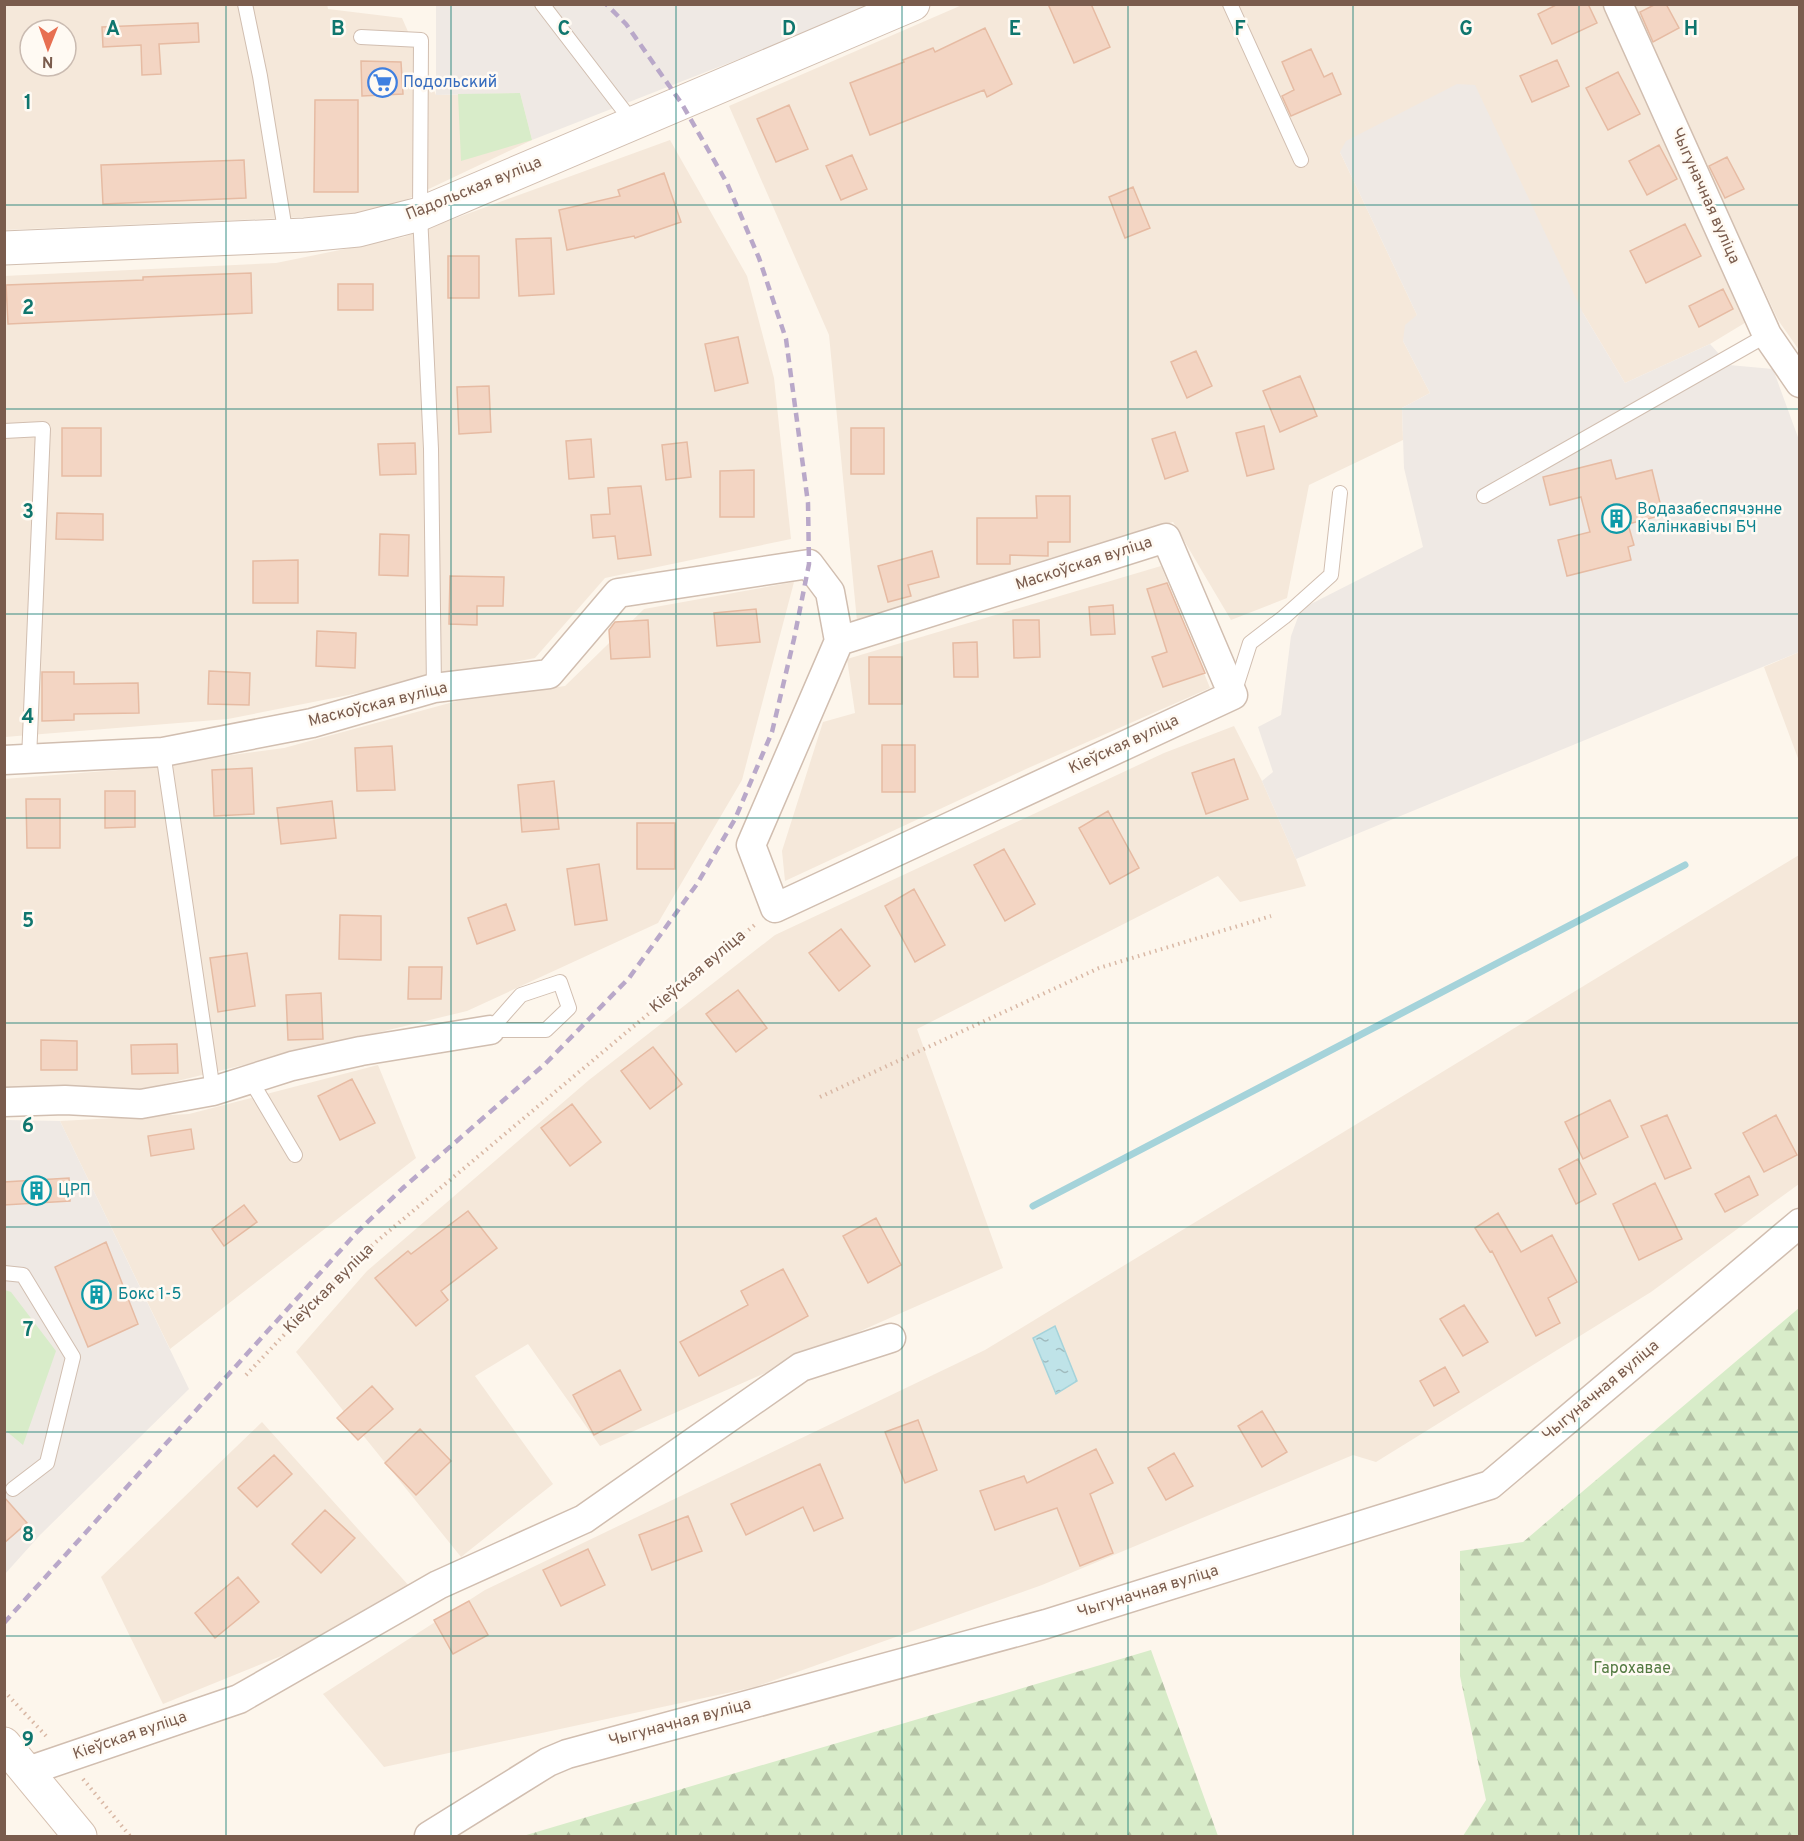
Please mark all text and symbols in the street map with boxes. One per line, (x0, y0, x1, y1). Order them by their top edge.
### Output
text: A (106, 17, 120, 43)
text: B (331, 17, 345, 43)
text: C (558, 17, 570, 43)
text: D (782, 17, 796, 43)
text: E (1009, 17, 1021, 43)
text: F (1234, 17, 1246, 43)
text: G (1459, 17, 1473, 43)
text: H (1684, 17, 1698, 43)
north arrow (18, 18, 78, 78)
text: N (42, 51, 54, 71)
supermarket icon: Подольский (366, 67, 398, 99)
place label: Подольский (403, 73, 497, 93)
text: 1 (24, 91, 32, 117)
street label: Чыгуначная вуліца (1666, 125, 1744, 267)
street label: Падольская вуліца (403, 153, 545, 225)
text: 2 (22, 296, 34, 322)
text: 3 (22, 500, 34, 526)
place label: Водазабеспячэнне Калінкавічы БЧ (1637, 500, 1782, 538)
building icon: Водазабеспячэнне Калінкавічы БЧ (1600, 503, 1632, 535)
street label: Маскоўская вуліца (1013, 532, 1155, 596)
street label: Маскоўская вуліца (306, 678, 450, 732)
text: 4 (22, 705, 34, 731)
street label: Кіеўская вуліца (1066, 711, 1182, 779)
text: 5 (22, 909, 34, 935)
street label: Кіеўская вуліца (646, 926, 750, 1018)
text: 6 (22, 1114, 34, 1140)
building icon: ЦРП (21, 1175, 53, 1207)
place label: ЦРП (58, 1181, 91, 1201)
street label: Кіеўская вуліца (280, 1240, 378, 1338)
building icon: Бокс 1-5 (81, 1279, 113, 1311)
place label: Бокс 1-5 (118, 1285, 181, 1305)
text: 7 (23, 1318, 33, 1344)
street label: Чыгуначная вуліца (1538, 1336, 1664, 1446)
text: 8 (22, 1523, 34, 1549)
street label: Чыгуначная вуліца (1075, 1561, 1221, 1623)
park label: Гарохавае (1593, 1659, 1671, 1679)
street label: Чыгуначная вуліца (607, 1694, 753, 1752)
street label: Кіеўская вуліца (70, 1707, 190, 1765)
text: 9 (22, 1728, 34, 1754)

